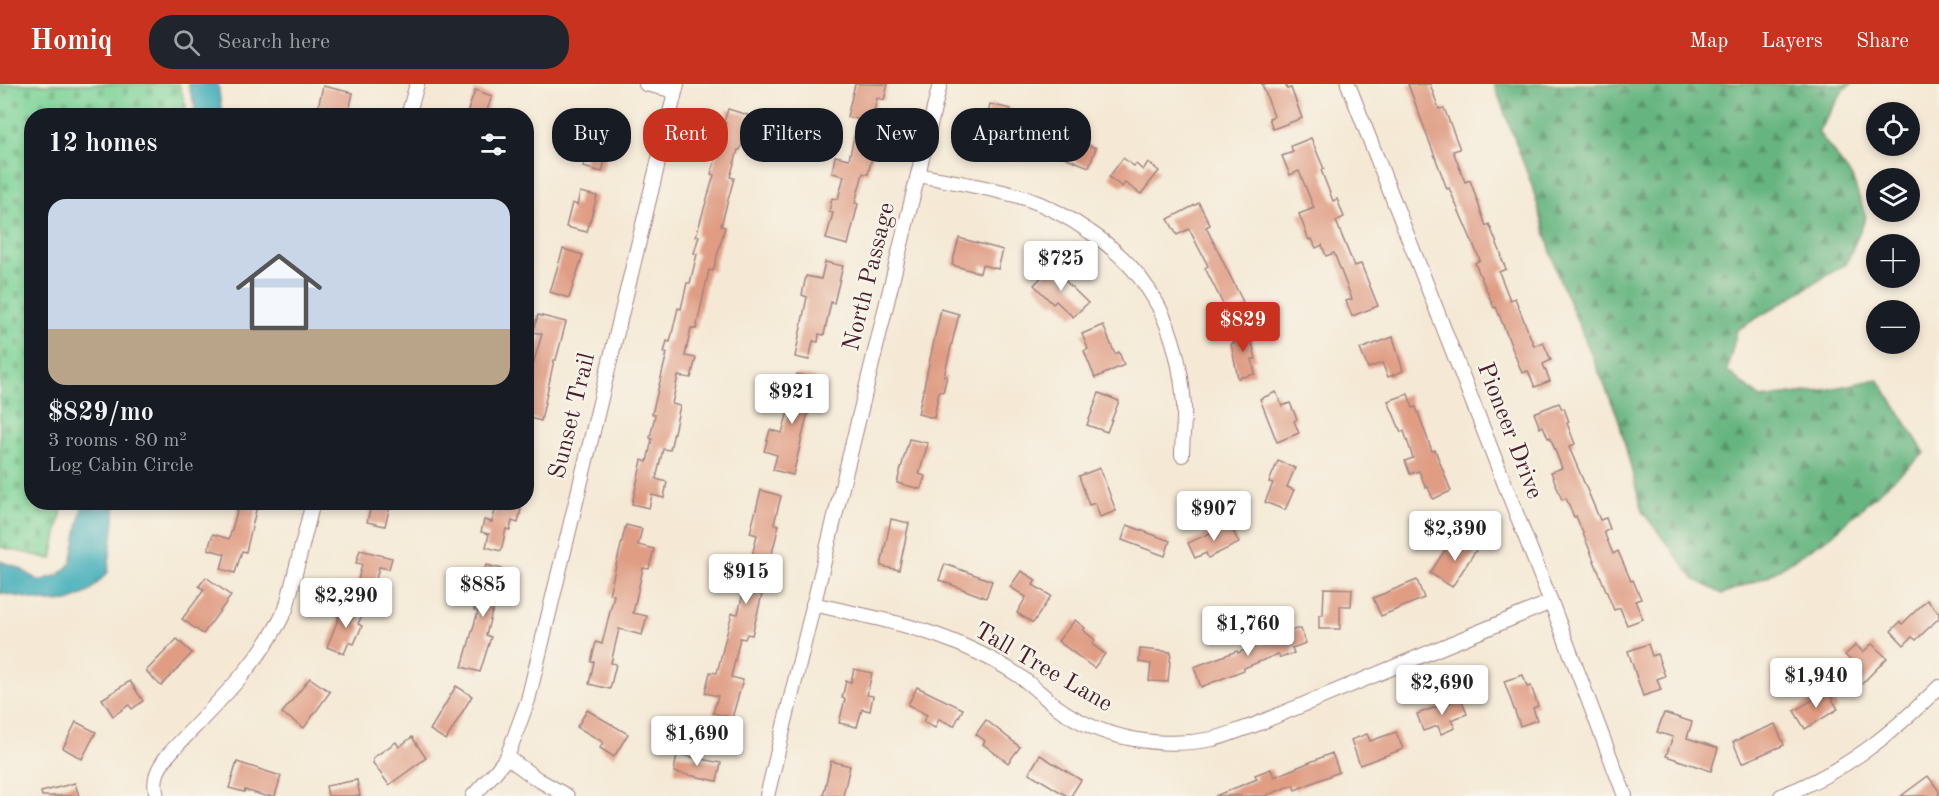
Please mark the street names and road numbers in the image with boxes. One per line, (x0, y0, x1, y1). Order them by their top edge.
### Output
street label: North Passage (840, 200, 900, 354)
street label: Sunset Trail (546, 350, 600, 482)
street label: Pioneer Drive (1472, 360, 1546, 502)
street label: Tall Tree Lane (970, 619, 1116, 717)

